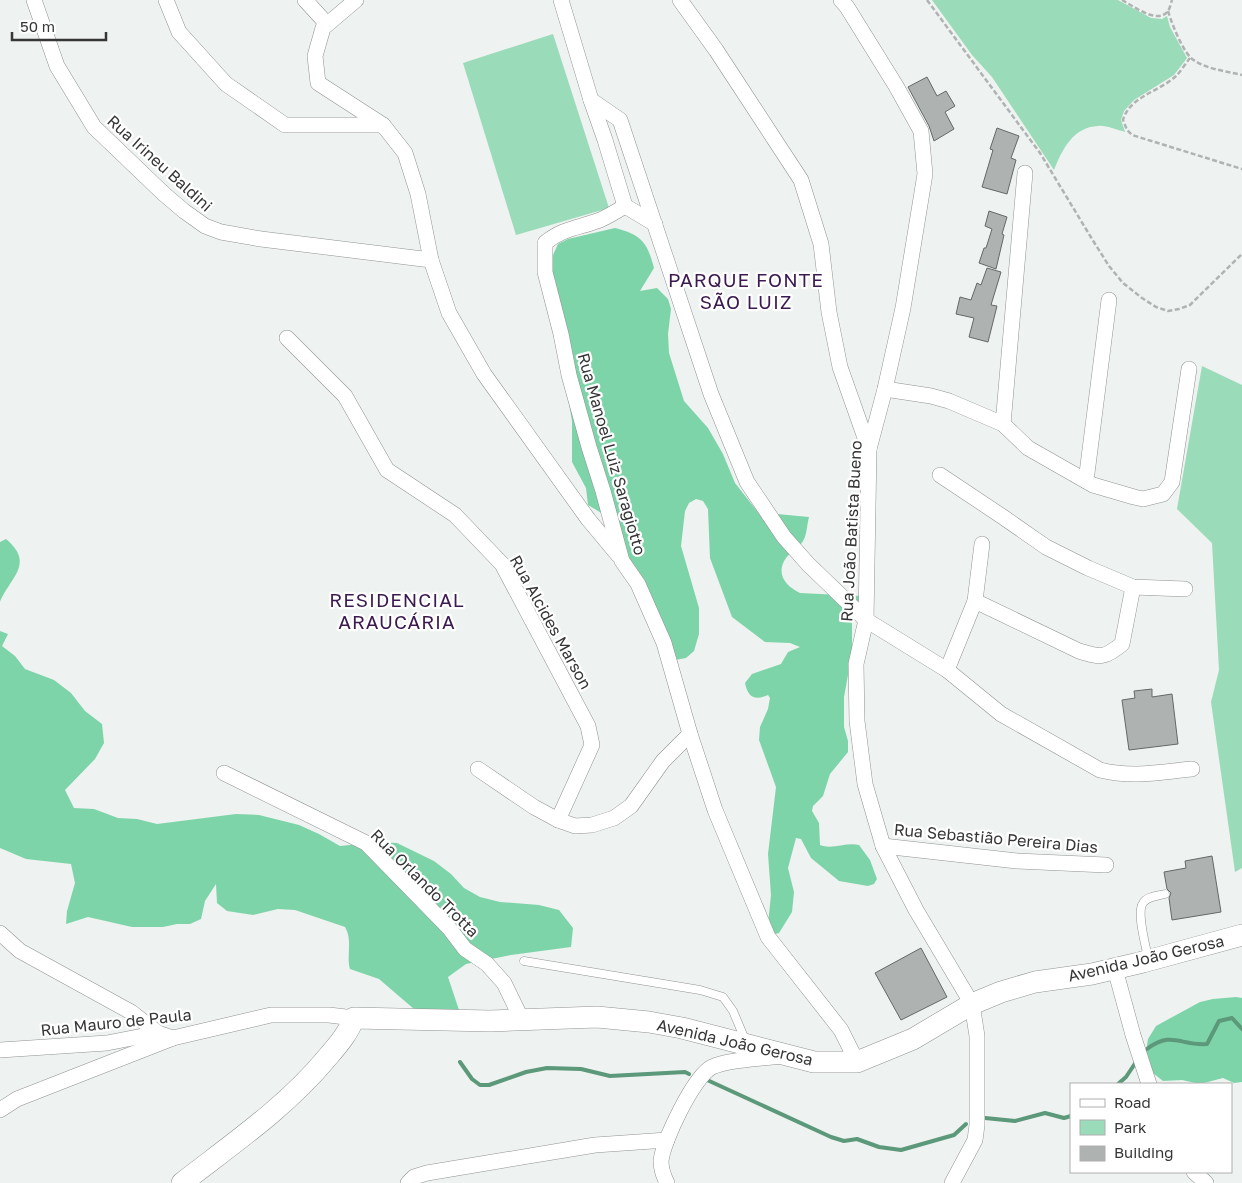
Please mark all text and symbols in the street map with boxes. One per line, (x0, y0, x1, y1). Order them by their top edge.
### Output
scale bar (12, 10, 106, 42)
text: 50 m (20, 17, 55, 35)
street label: Rua Irineu Baldini (103, 111, 217, 215)
district label: PARQUE FONTE SÃO LUIZ (668, 268, 824, 313)
street label: Rua Manoel Luiz Saragiotto (574, 351, 650, 557)
street label: Rua João Batista Bueno (836, 440, 866, 622)
street label: Rua Alcides Marson (506, 551, 596, 693)
district label: RESIDENCIAL ARAUCÁRIA (329, 588, 465, 633)
street label: Rua Sebastião Pereira Dias (893, 819, 1099, 857)
street label: Rua Orlando Trotta (367, 825, 483, 941)
street label: Avenida João Gerosa (1066, 930, 1226, 986)
street label: Rua Mauro de Paula (39, 1004, 193, 1040)
street label: Avenida João Gerosa (655, 1014, 815, 1070)
legend (1070, 1083, 1232, 1173)
text: Road (1114, 1093, 1151, 1111)
text: Park (1114, 1118, 1147, 1136)
text: Building (1114, 1143, 1174, 1161)

